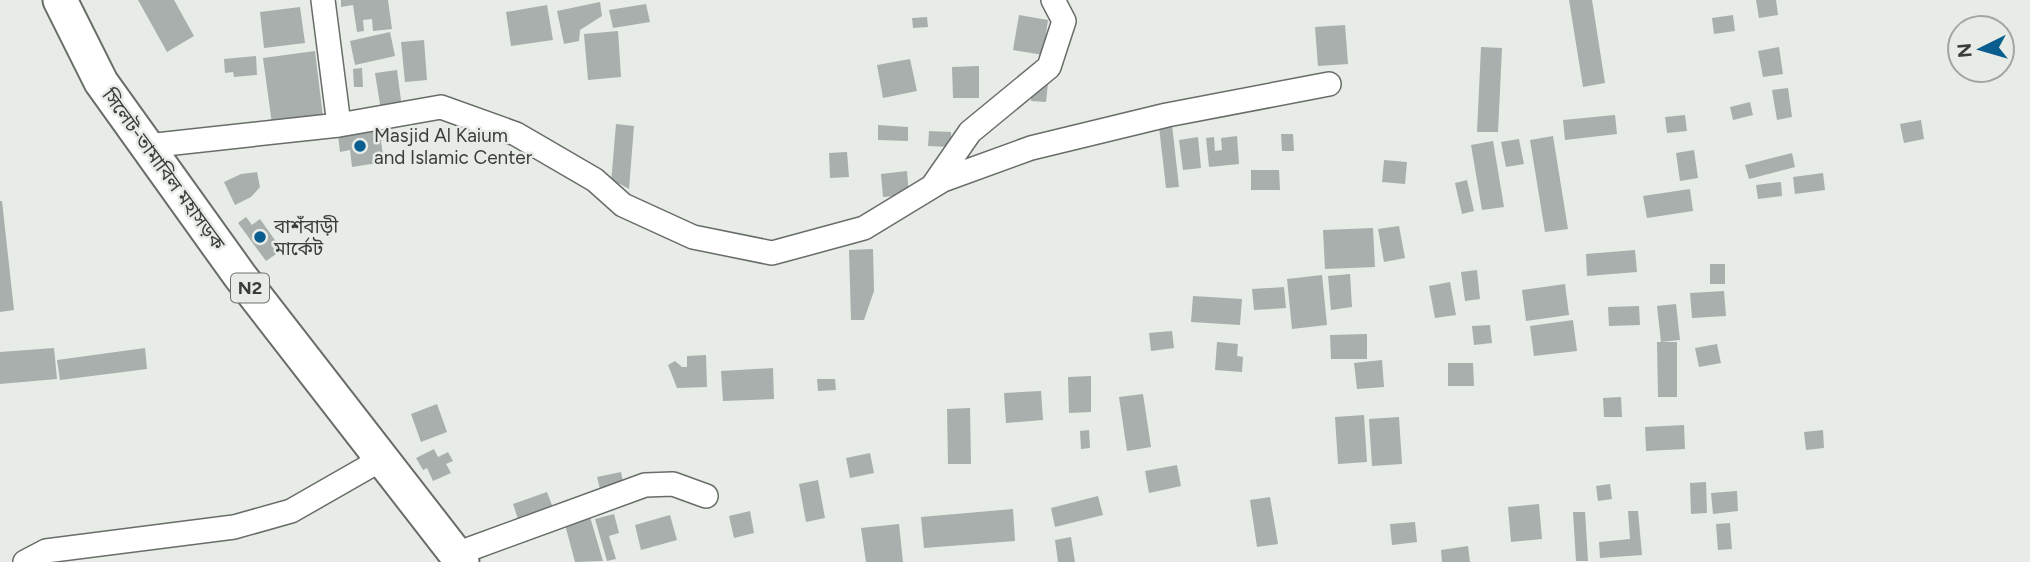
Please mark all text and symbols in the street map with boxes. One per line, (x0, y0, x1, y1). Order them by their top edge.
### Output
north arrow (1946, 14, 2016, 84)
text: N (1952, 42, 1977, 59)
street label: সিলেট-তামাবিল মহাসড়ক (97, 83, 230, 255)
place label: Masjid Al Kaium and Islamic Center (374, 124, 533, 169)
marker: Masjid Al Kaium and Islamic Center (352, 138, 368, 154)
place label: বাশঁবাড়ী মার্কেট (273, 215, 339, 260)
marker: বাশঁবাড়ী মার্কেট (252, 229, 268, 245)
road number: N2 (231, 274, 269, 302)

